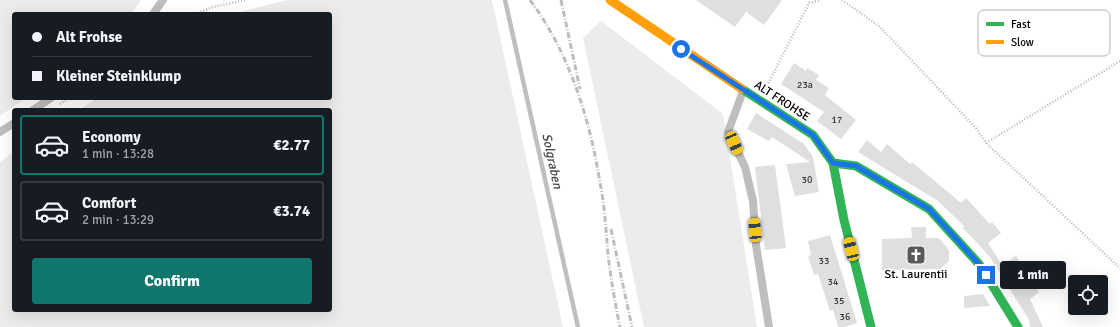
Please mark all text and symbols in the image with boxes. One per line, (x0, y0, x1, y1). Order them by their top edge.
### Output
legend (978, 10, 1110, 56)
text: Fast (1011, 18, 1031, 31)
text: Alt Frohse (56, 28, 122, 46)
text: Slow (1011, 36, 1034, 49)
route start (672, 40, 690, 58)
text: Kleiner Steinklump (56, 67, 181, 85)
street label: ALT FROHSE (751, 77, 813, 125)
house number: 23a (797, 79, 813, 91)
house number: 17 (832, 114, 842, 126)
icon: car (34, 127, 70, 163)
text: Economy (82, 128, 141, 146)
car (724, 130, 744, 156)
water label: Solgraben (538, 132, 566, 191)
text: €2.77 (273, 136, 310, 154)
text: 1 min · 13:28 (82, 146, 154, 162)
house number: 30 (802, 174, 812, 186)
icon: car (34, 193, 70, 229)
text: Comfort (82, 194, 136, 212)
text: €3.74 (273, 202, 310, 220)
text: 2 min · 13:29 (82, 212, 154, 228)
car (748, 218, 762, 242)
car (842, 236, 860, 262)
church icon: St. Laurentii (905, 244, 927, 266)
house number: 33 (819, 255, 829, 267)
button: Confirm (32, 258, 312, 304)
callout: 1 min (1000, 261, 1066, 289)
route end (977, 266, 995, 284)
place label: St. Laurentii (885, 267, 948, 282)
text: 1 min (1017, 267, 1049, 283)
map controls (1068, 275, 1108, 315)
button: locate (1068, 275, 1108, 315)
house number: 34 (828, 276, 839, 288)
house number: 35 (834, 295, 844, 307)
house number: 36 (840, 311, 850, 323)

